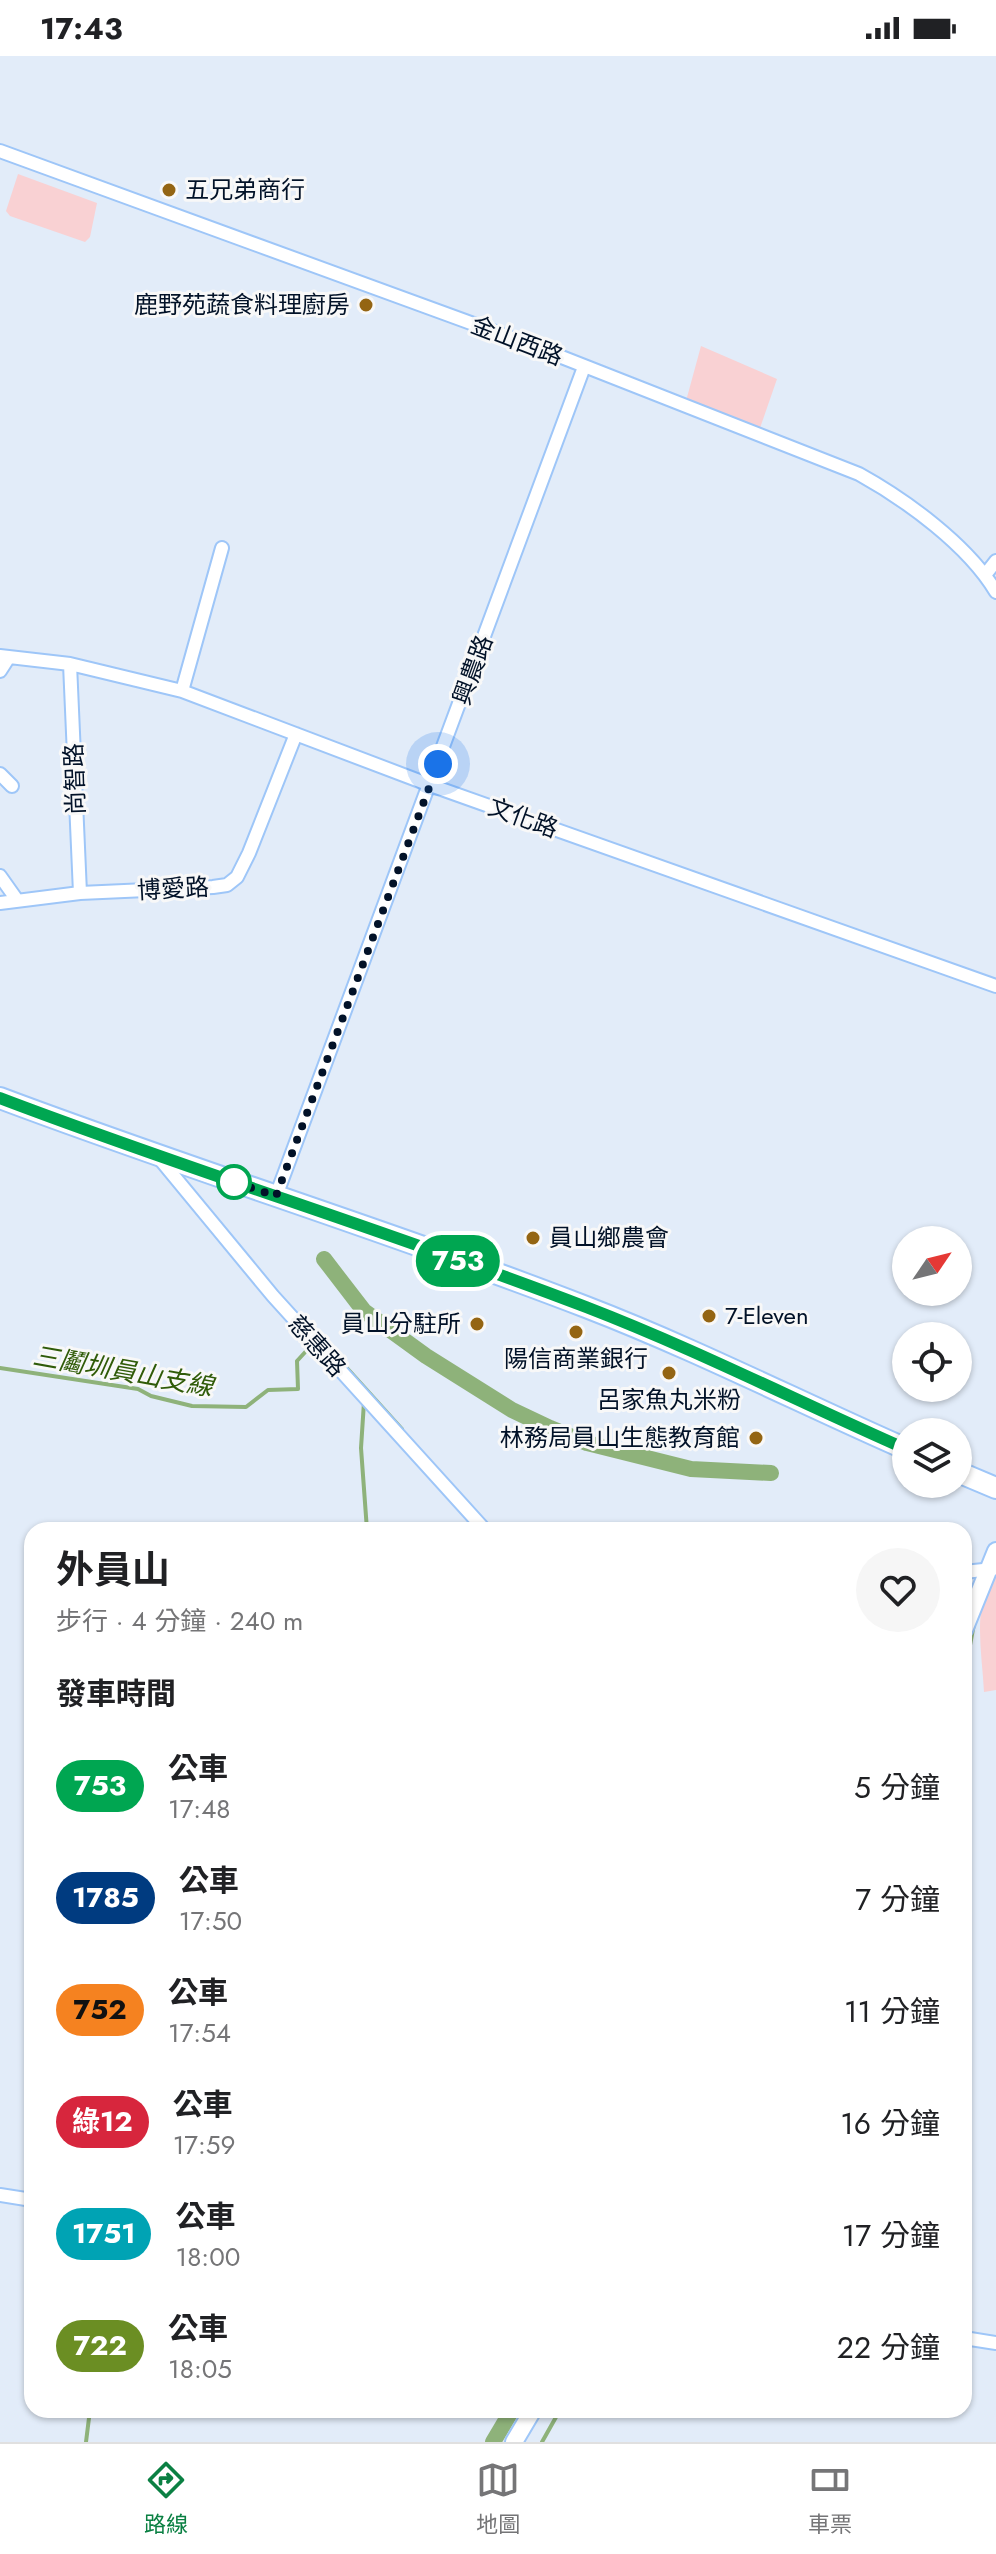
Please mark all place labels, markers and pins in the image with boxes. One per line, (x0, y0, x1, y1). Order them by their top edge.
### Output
place label: 五兄弟商行 (185, 172, 305, 207)
marker: 五兄弟商行 (160, 181, 178, 199)
place label: 鹿野苑蔬食料理廚房 (134, 287, 350, 322)
marker: 鹿野苑蔬食料理廚房 (357, 296, 375, 314)
unlabelled marker (217, 1165, 251, 1199)
place label: 員山鄉農會 (549, 1220, 669, 1255)
marker: 員山鄉農會 (524, 1229, 542, 1247)
place label: 7-Eleven (725, 1298, 809, 1333)
place label: 員山分駐所 (341, 1306, 461, 1341)
marker: 7-Eleven (700, 1307, 718, 1325)
marker: 員山分駐所 (468, 1315, 486, 1333)
marker: 陽信商業銀行 (567, 1323, 585, 1341)
place label: 陽信商業銀行 (504, 1341, 648, 1376)
marker: 呂家魚丸米粉 (660, 1364, 678, 1382)
place label: 呂家魚丸米粉 (597, 1382, 741, 1417)
place label: 林務局員山生態教育館 (500, 1420, 740, 1455)
marker: 林務局員山生態教育館 (747, 1429, 765, 1447)

